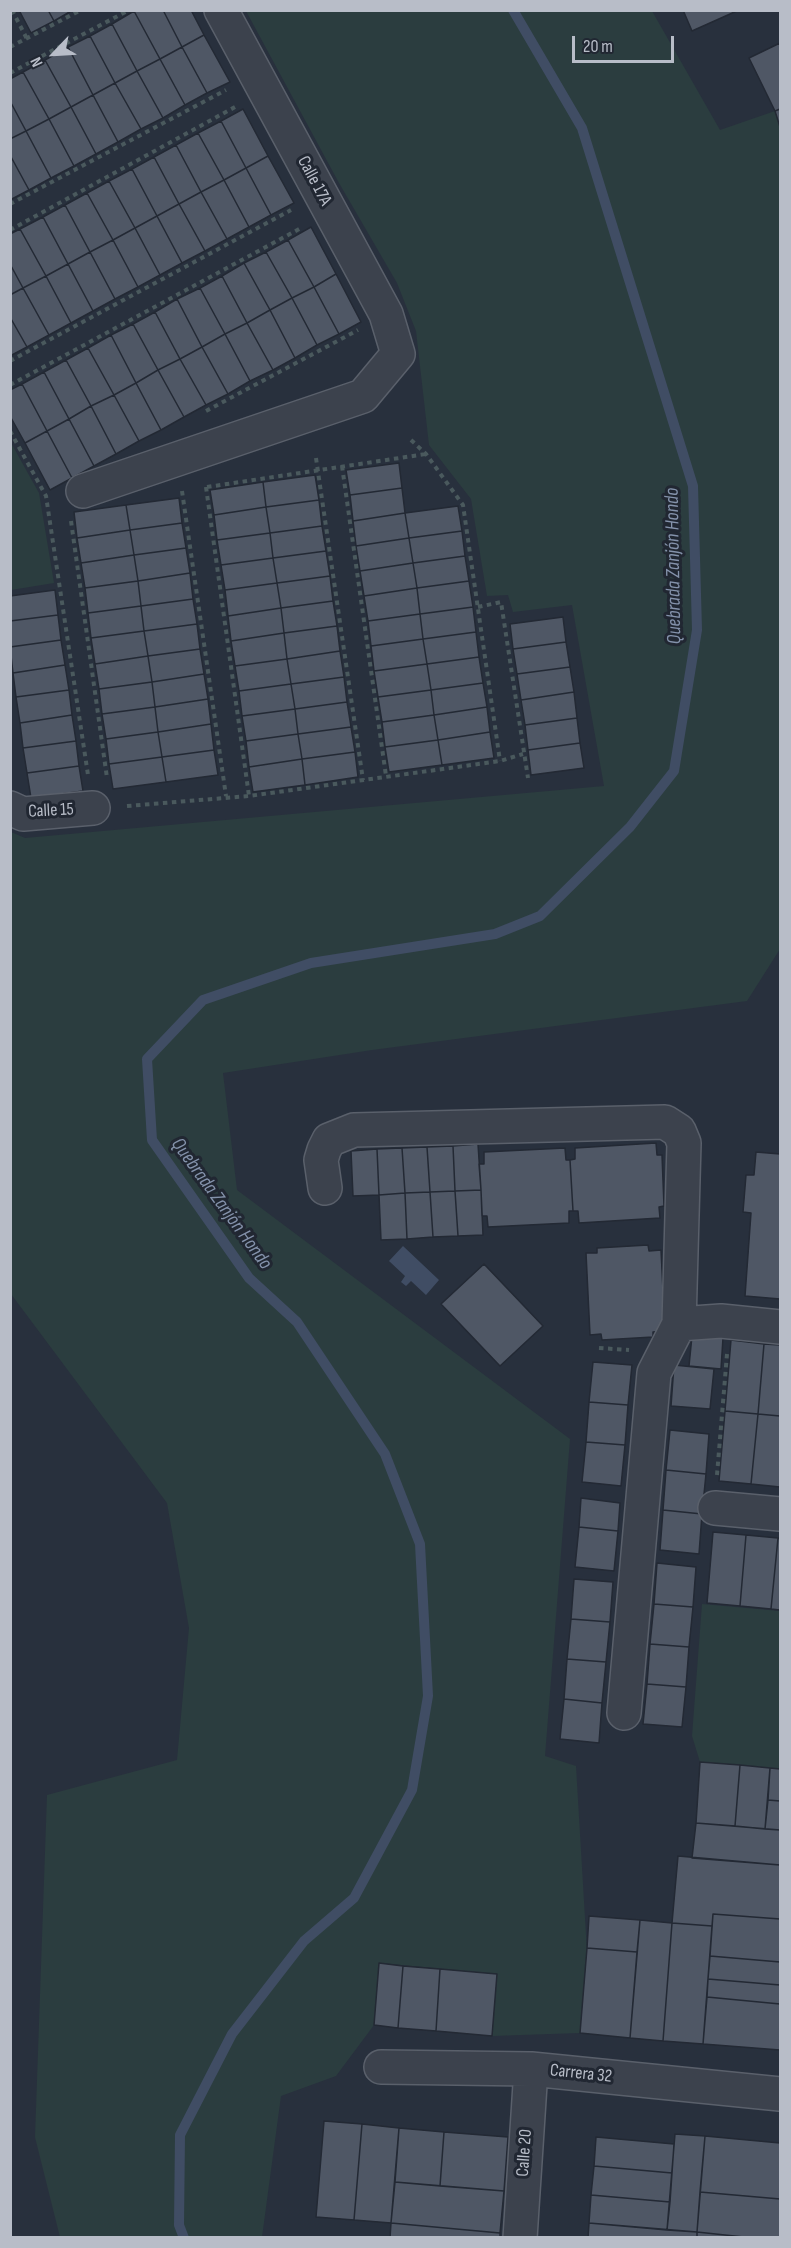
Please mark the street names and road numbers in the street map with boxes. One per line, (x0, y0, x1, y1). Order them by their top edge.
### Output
street label: Calle 17A (292, 153, 336, 209)
street label: Calle 15 (28, 799, 74, 823)
street label: Carrera 32 (549, 2060, 613, 2088)
street label: Calle 20 (513, 2129, 537, 2177)

